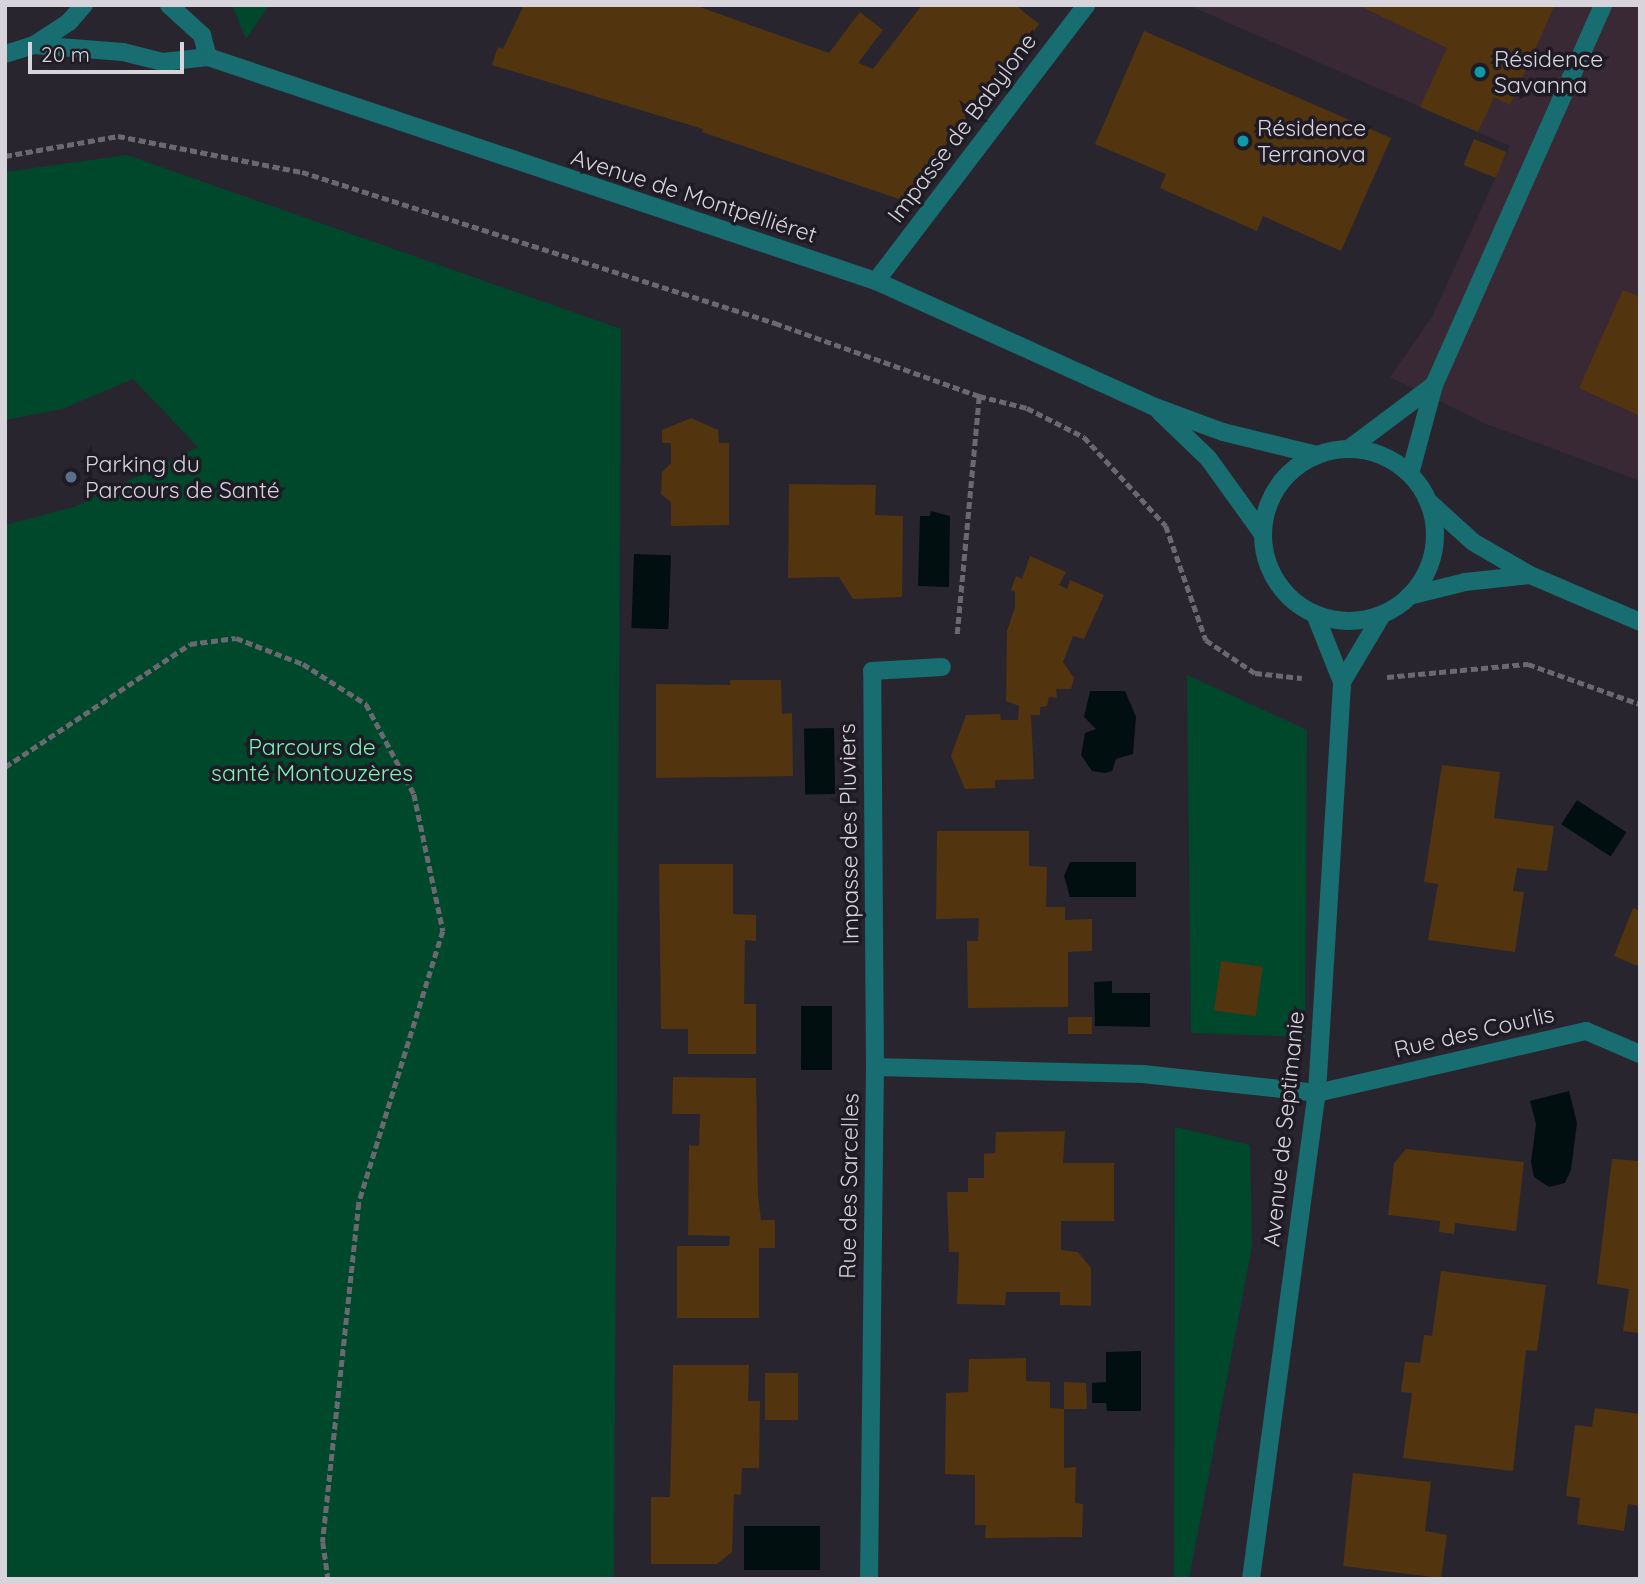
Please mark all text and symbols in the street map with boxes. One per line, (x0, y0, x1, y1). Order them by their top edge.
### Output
scale bar (32, 28, 187, 72)
street label: Impasse de Babylone (882, 28, 1042, 228)
text: 20 m (41, 41, 90, 67)
place label: Résidence Savanna (1494, 45, 1603, 99)
marker: Résidence Savanna (1472, 64, 1488, 80)
place label: Résidence Terranova (1257, 114, 1366, 168)
marker: Résidence Terranova (1235, 133, 1251, 149)
street label: Avenue de Montpelliéret (568, 143, 820, 249)
place label: Parking du Parcours de Santé (85, 450, 280, 504)
marker: Parking du Parcours de Santé (63, 469, 79, 485)
street label: Impasse des Pluviers (833, 723, 865, 945)
park label: Parcours de santé Montouzères (211, 733, 413, 787)
street label: Rue des Courlis (1391, 1000, 1557, 1064)
street label: Avenue de Septimanie (1258, 1010, 1310, 1248)
street label: Rue des Sarcelles (834, 1093, 864, 1279)

